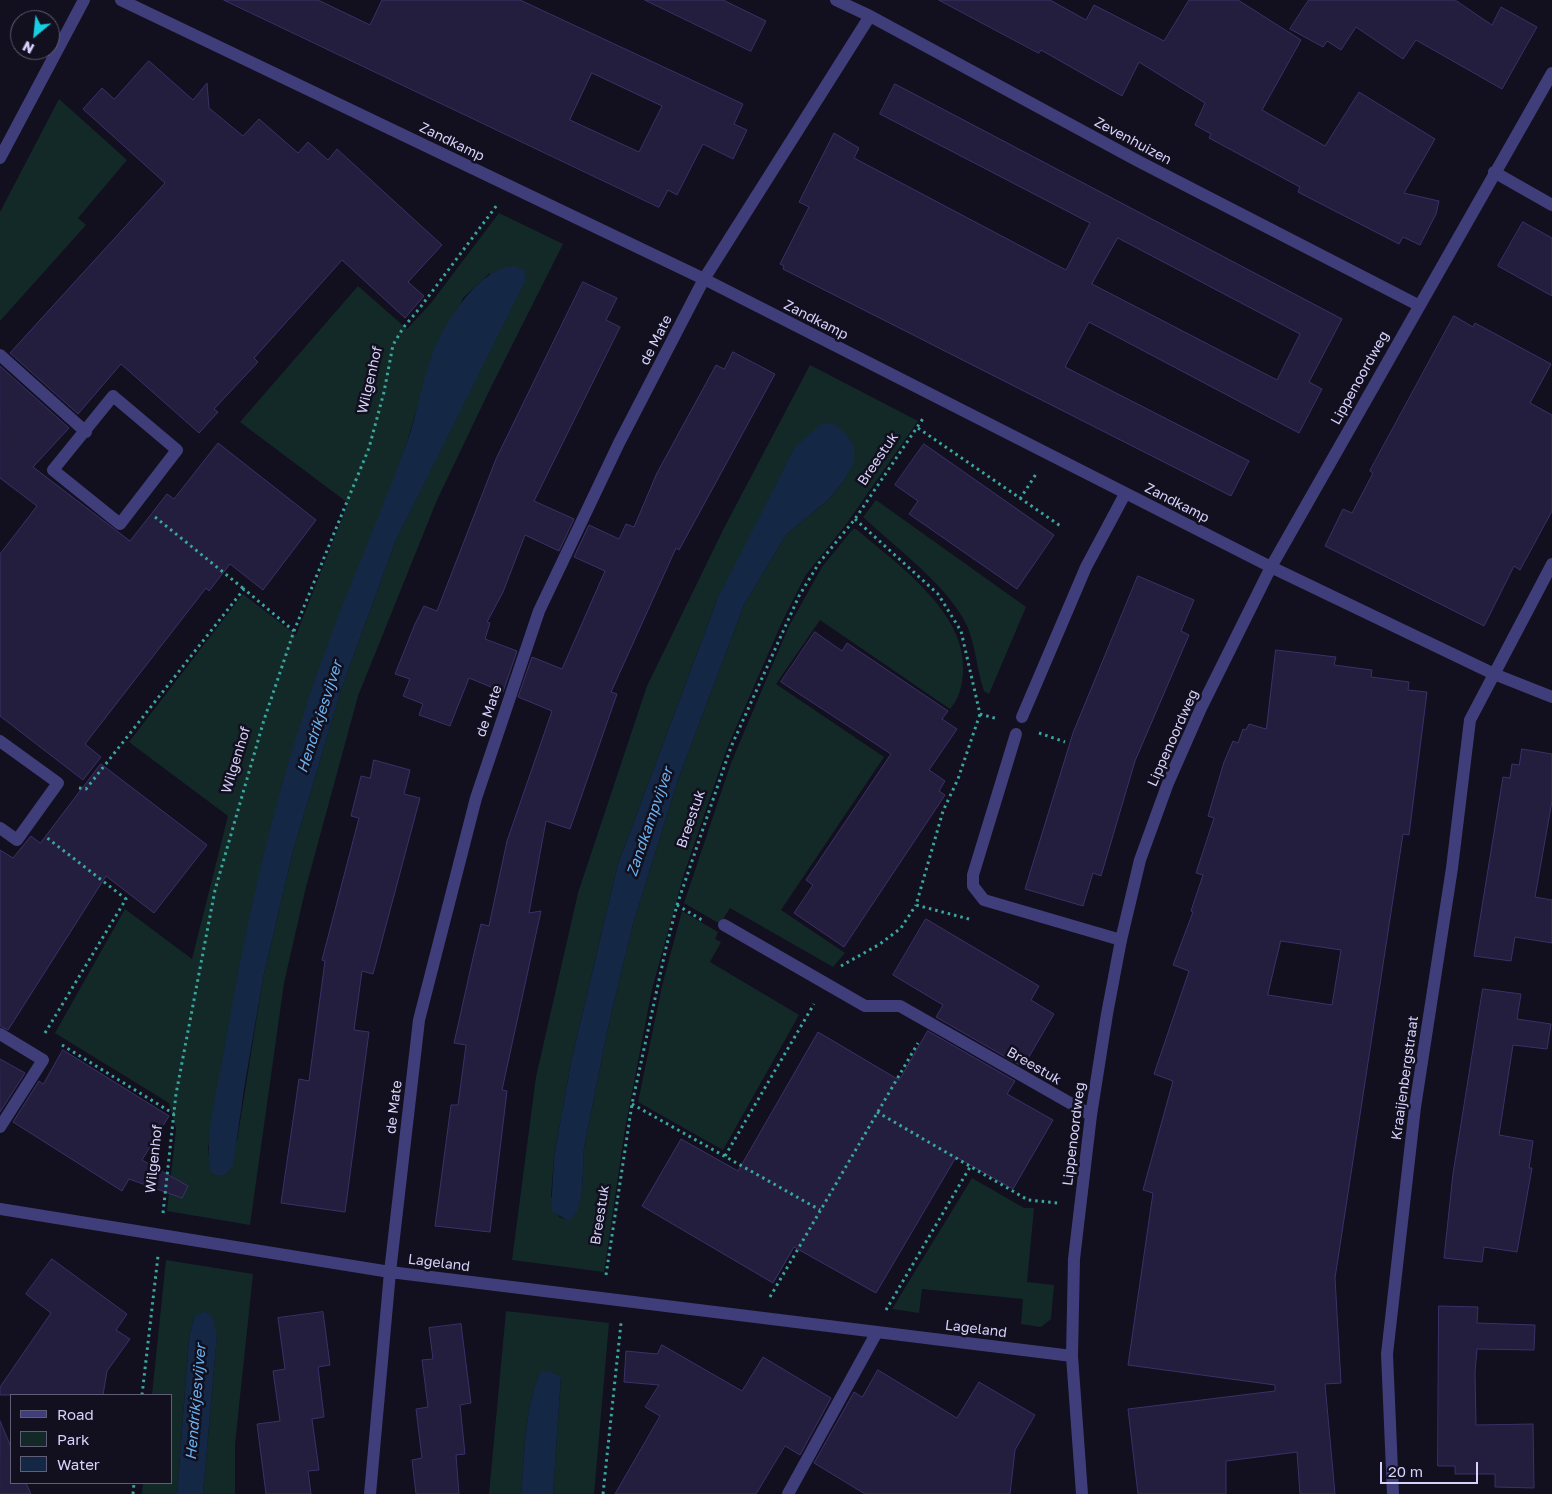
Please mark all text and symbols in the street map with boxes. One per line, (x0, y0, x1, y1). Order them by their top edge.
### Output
north arrow (10, 10, 60, 60)
text: N (20, 38, 37, 58)
street label: Zevenhuizen (1092, 114, 1174, 168)
street label: Zandkamp (417, 119, 487, 165)
street label: Zandkamp (781, 297, 851, 343)
street label: de Mate (636, 312, 676, 368)
street label: Lippenoordweg (1327, 328, 1393, 428)
street label: Wilgenhof (354, 345, 386, 415)
street label: Breestuk (854, 429, 902, 489)
street label: Zandkamp (1142, 480, 1212, 526)
water label: Hendrikjesvijver (293, 659, 347, 775)
street label: de Mate (472, 683, 506, 739)
street label: Lippenoordweg (1144, 687, 1202, 789)
street label: Wilgenhof (218, 725, 254, 795)
water label: Zandkampvijver (623, 765, 677, 879)
street label: Breestuk (673, 788, 709, 850)
street label: Kraaijenbergstraat (1388, 1015, 1422, 1141)
street label: Breestuk (1004, 1044, 1064, 1088)
street label: de Mate (382, 1079, 406, 1135)
street label: Lippenoordweg (1059, 1081, 1089, 1187)
street label: Wilgenhof (142, 1124, 166, 1194)
street label: Breestuk (587, 1184, 613, 1246)
street label: Lageland (407, 1251, 471, 1275)
street label: Lageland (944, 1317, 1008, 1341)
water label: Hendrikjesvijver (182, 1343, 210, 1461)
legend (10, 1394, 172, 1484)
text: Road (57, 1405, 94, 1423)
text: Park (57, 1430, 89, 1448)
scale bar (1382, 1452, 1480, 1484)
text: Water (57, 1455, 100, 1473)
text: 20 m (1388, 1462, 1423, 1480)

